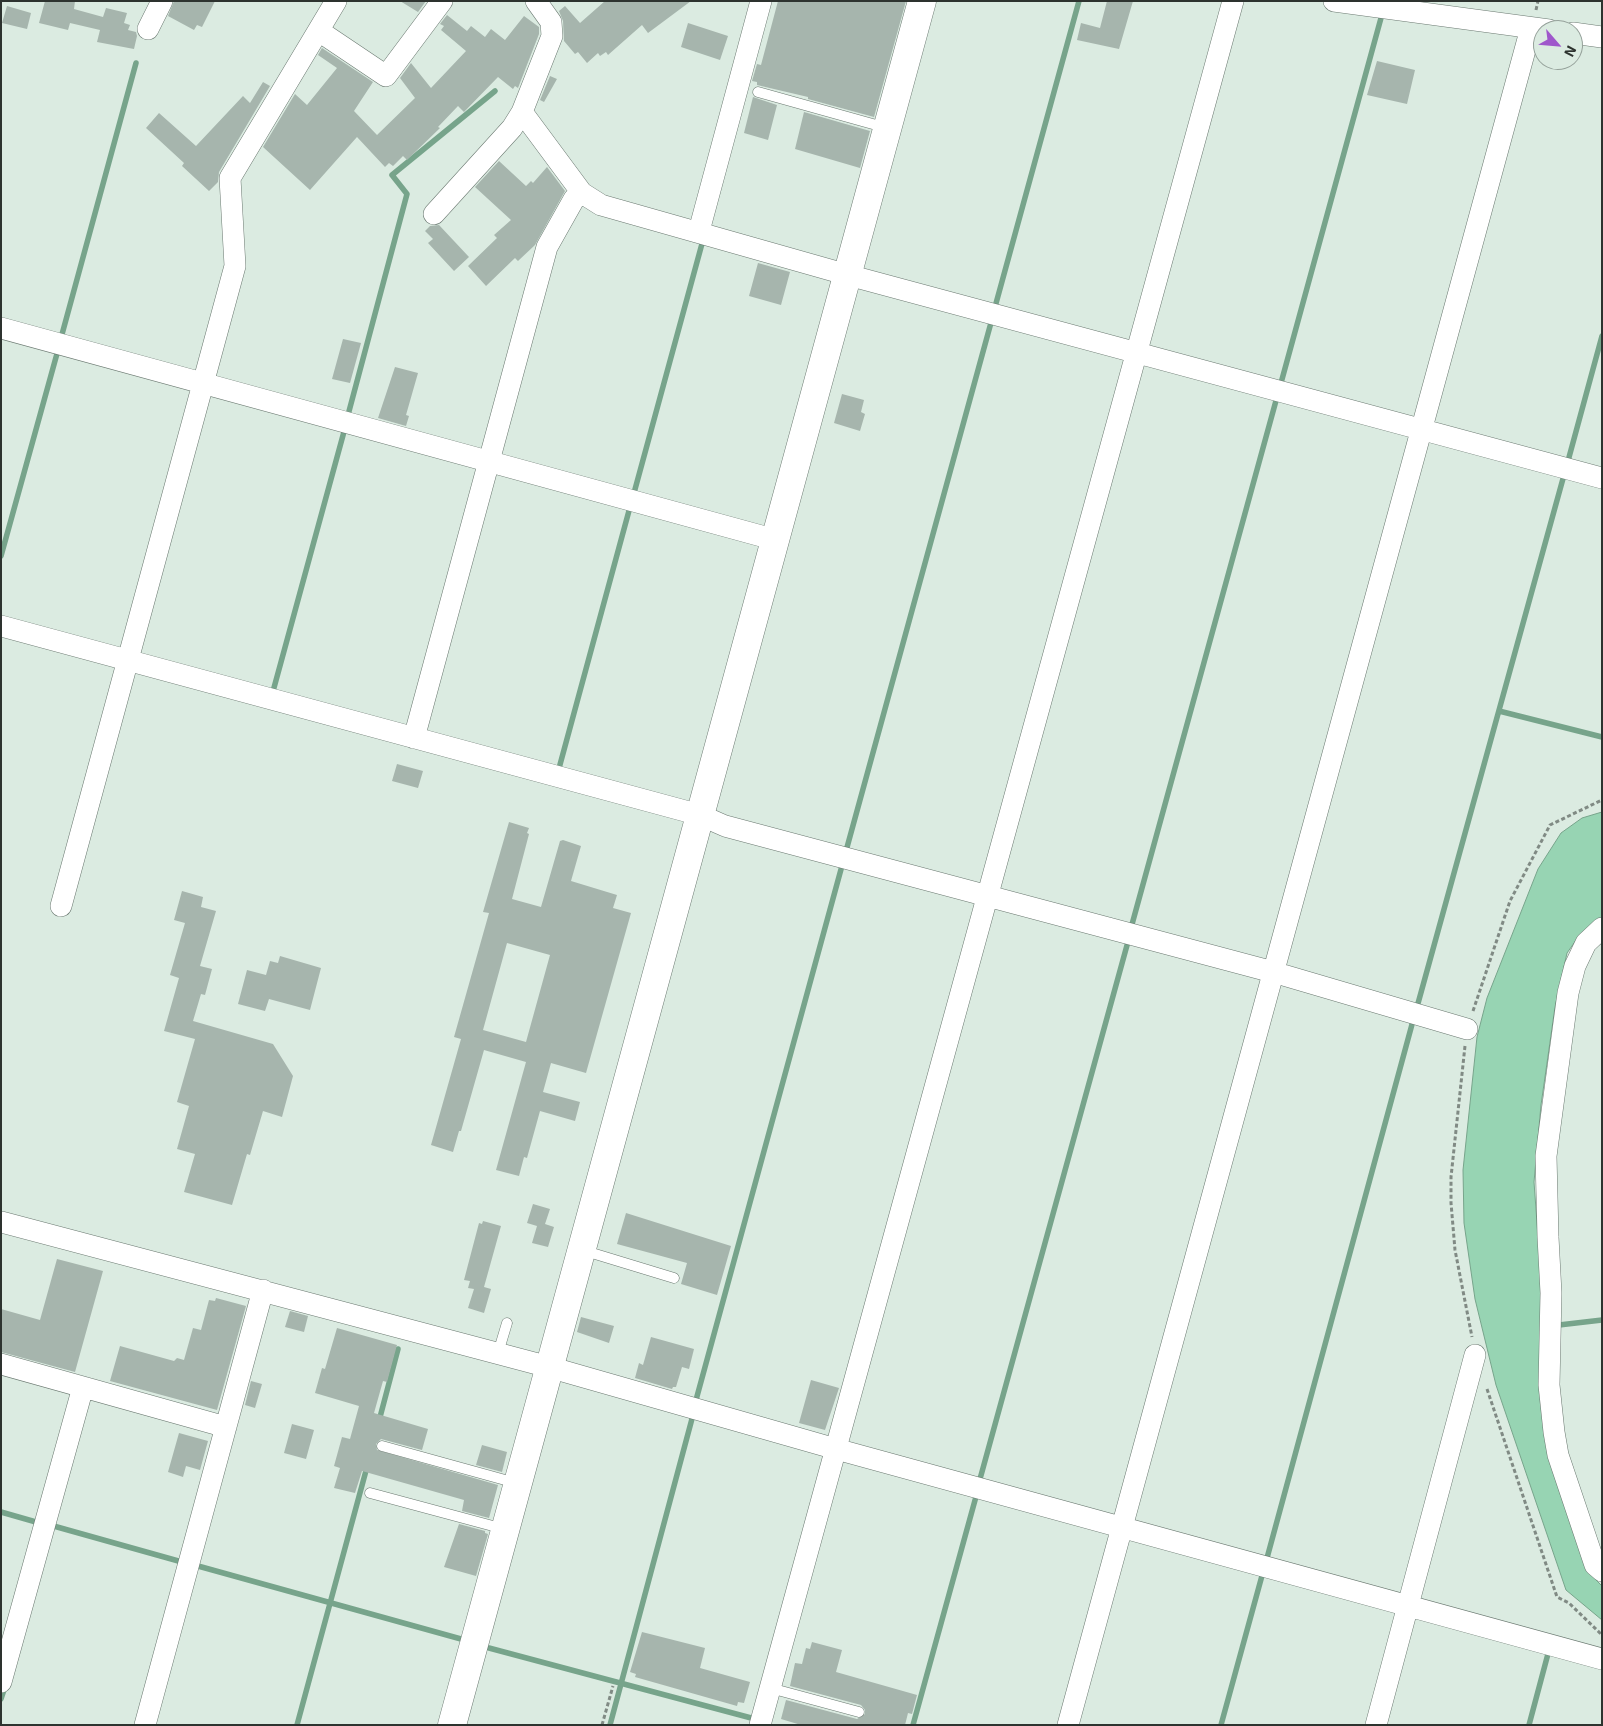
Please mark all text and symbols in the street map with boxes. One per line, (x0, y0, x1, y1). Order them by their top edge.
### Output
north arrow (1533, 20, 1583, 70)
text: N (1561, 43, 1581, 60)

